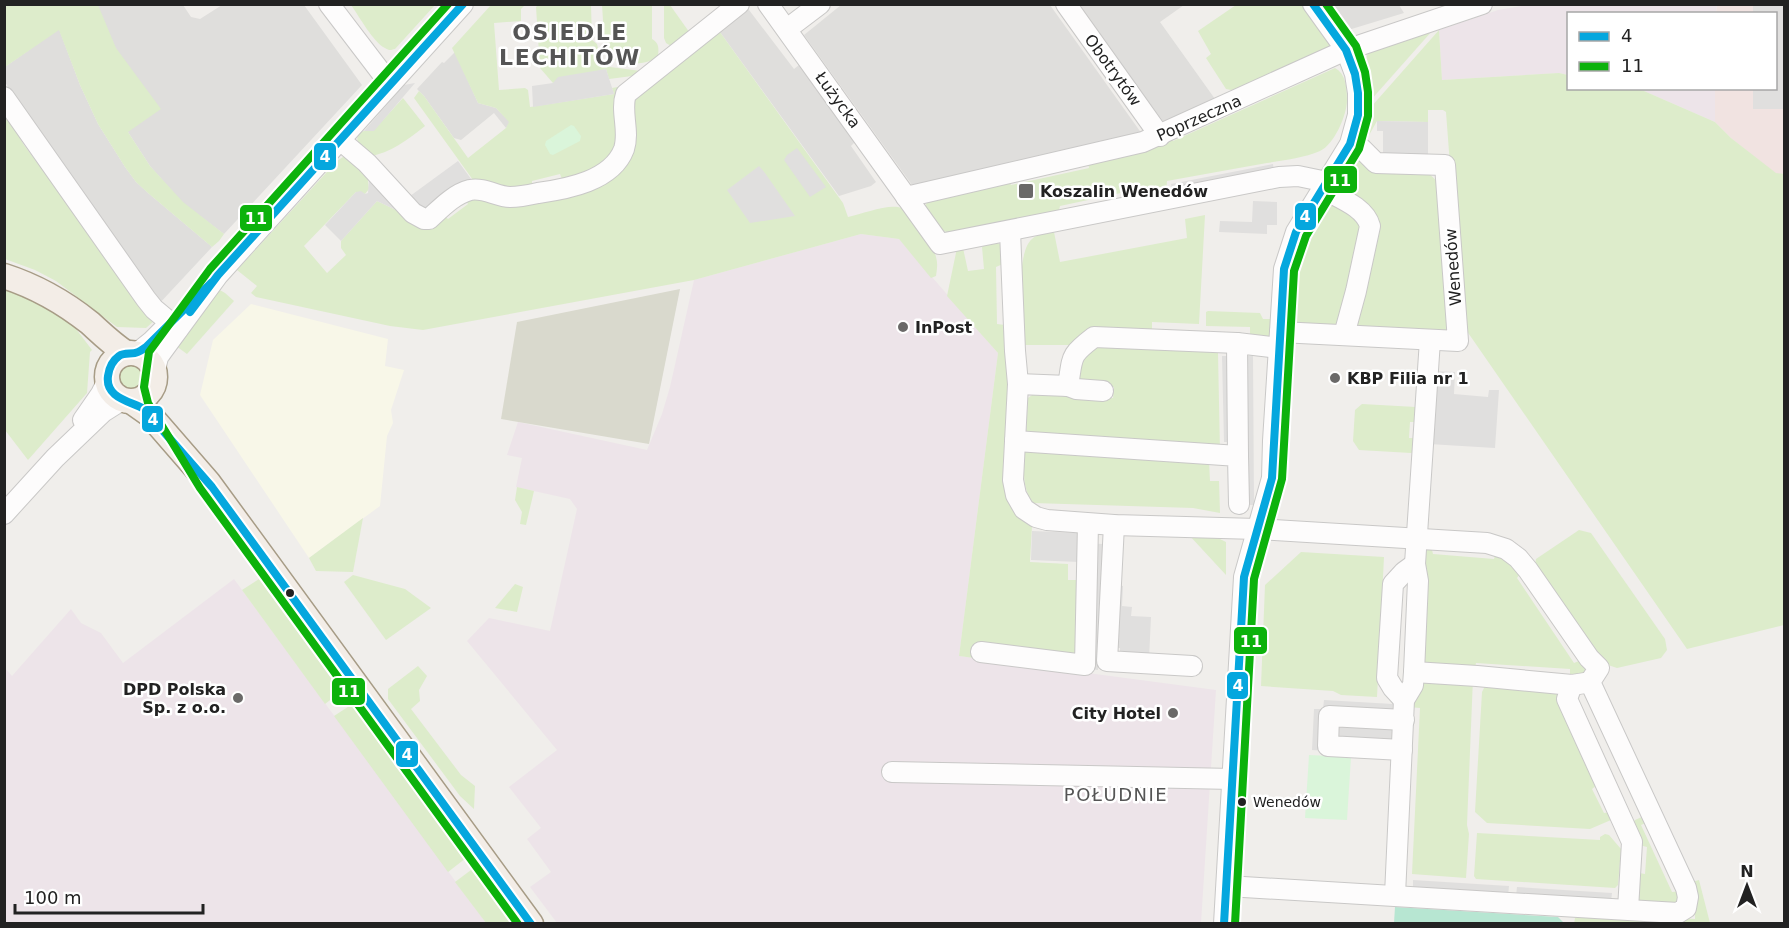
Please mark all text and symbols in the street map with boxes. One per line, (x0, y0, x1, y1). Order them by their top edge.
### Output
legend (1567, 12, 1777, 90)
district label: OSIEDLE LECHITÓW (499, 20, 641, 70)
text: 4 (1621, 25, 1632, 46)
street label: Obotrytów (1081, 30, 1145, 110)
text: 11 (1621, 55, 1644, 76)
street label: Łużycka (811, 67, 865, 132)
street label: Poprzeczna (1154, 91, 1244, 145)
line badge: 4 (313, 142, 337, 171)
text: 4 (319, 147, 331, 166)
line badge: 11 (1323, 165, 1358, 194)
text: 11 (1329, 171, 1351, 190)
marker: Koszalin Wenedów (1017, 182, 1035, 200)
place label: Koszalin Wenedów (1040, 182, 1208, 201)
line badge: 4 (1294, 202, 1317, 231)
line badge: 11 (239, 204, 273, 232)
text: 4 (1299, 207, 1311, 226)
text: 11 (245, 209, 267, 228)
street label: Wenedów (1441, 228, 1465, 306)
place label: InPost (915, 318, 973, 337)
marker: InPost (896, 320, 910, 334)
place label: KBP Filia nr 1 (1347, 369, 1469, 388)
marker: KBP Filia nr 1 (1328, 371, 1342, 385)
line badge: 4 (141, 405, 164, 433)
text: 4 (147, 410, 159, 429)
unlabelled marker (284, 587, 296, 599)
line badge: 11 (1233, 626, 1268, 655)
text: 11 (1240, 632, 1262, 651)
line badge: 4 (1226, 671, 1249, 700)
text: 4 (1232, 676, 1244, 695)
line badge: 11 (331, 677, 366, 706)
place label: DPD Polska Sp. z o.o. (123, 680, 226, 717)
text: 11 (338, 682, 360, 701)
marker: DPD Polska Sp. z o.o. (231, 691, 245, 705)
place label: City Hotel (1072, 704, 1161, 723)
marker: City Hotel (1166, 706, 1180, 720)
line badge: 4 (395, 740, 419, 768)
text: 4 (401, 745, 413, 764)
district label: POŁUDNIE (1064, 784, 1168, 805)
place label: Wenedów (1253, 794, 1321, 810)
marker: Wenedów (1236, 796, 1248, 808)
north arrow (1717, 856, 1777, 916)
text: N (1740, 862, 1754, 881)
scale bar (15, 877, 202, 915)
text: 100 m (24, 887, 82, 908)

